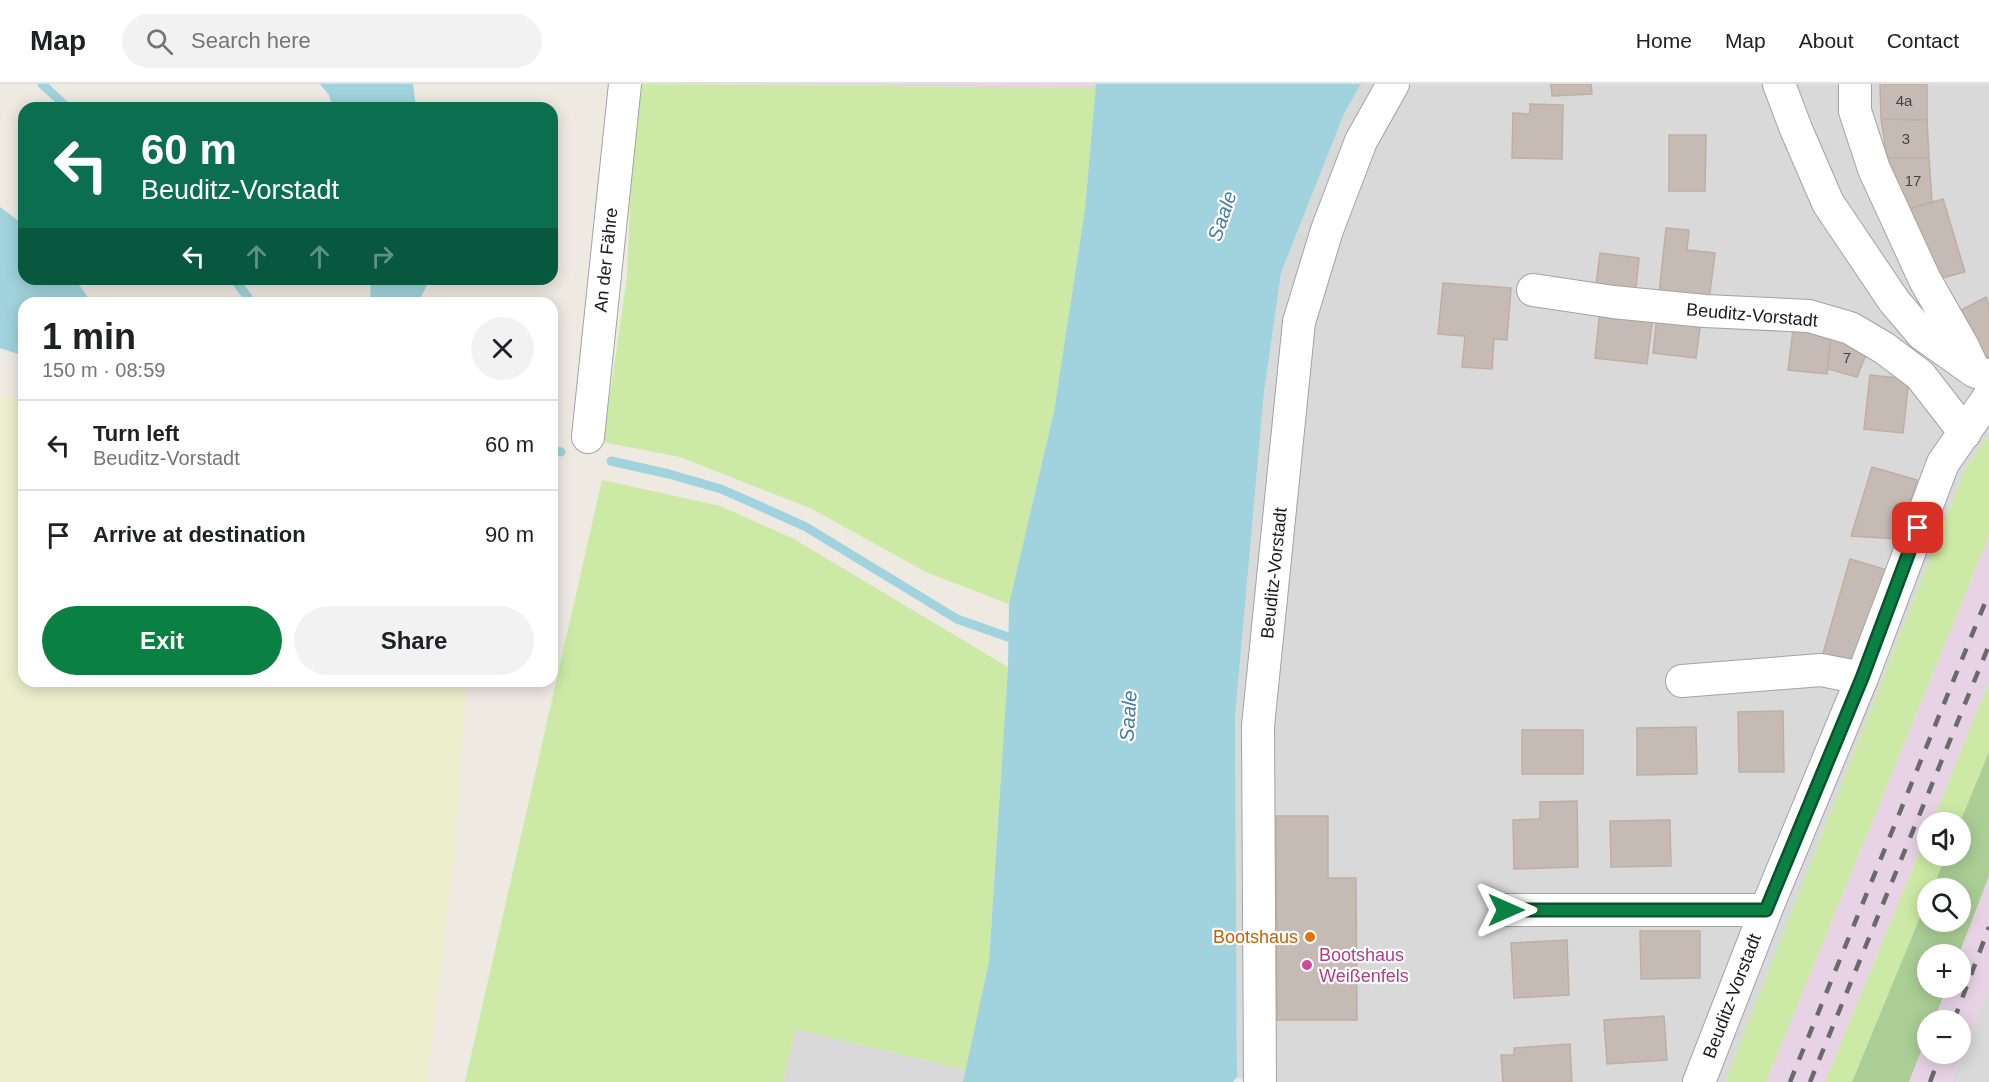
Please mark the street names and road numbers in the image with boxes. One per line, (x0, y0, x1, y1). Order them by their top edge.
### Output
street label: An der Fähre (591, 207, 621, 313)
street label: Beuditz-Vorstadt (1685, 299, 1819, 331)
street label: Beuditz-Vorstadt (1257, 506, 1291, 640)
street label: Beuditz-Vorstadt (1699, 931, 1765, 1061)

